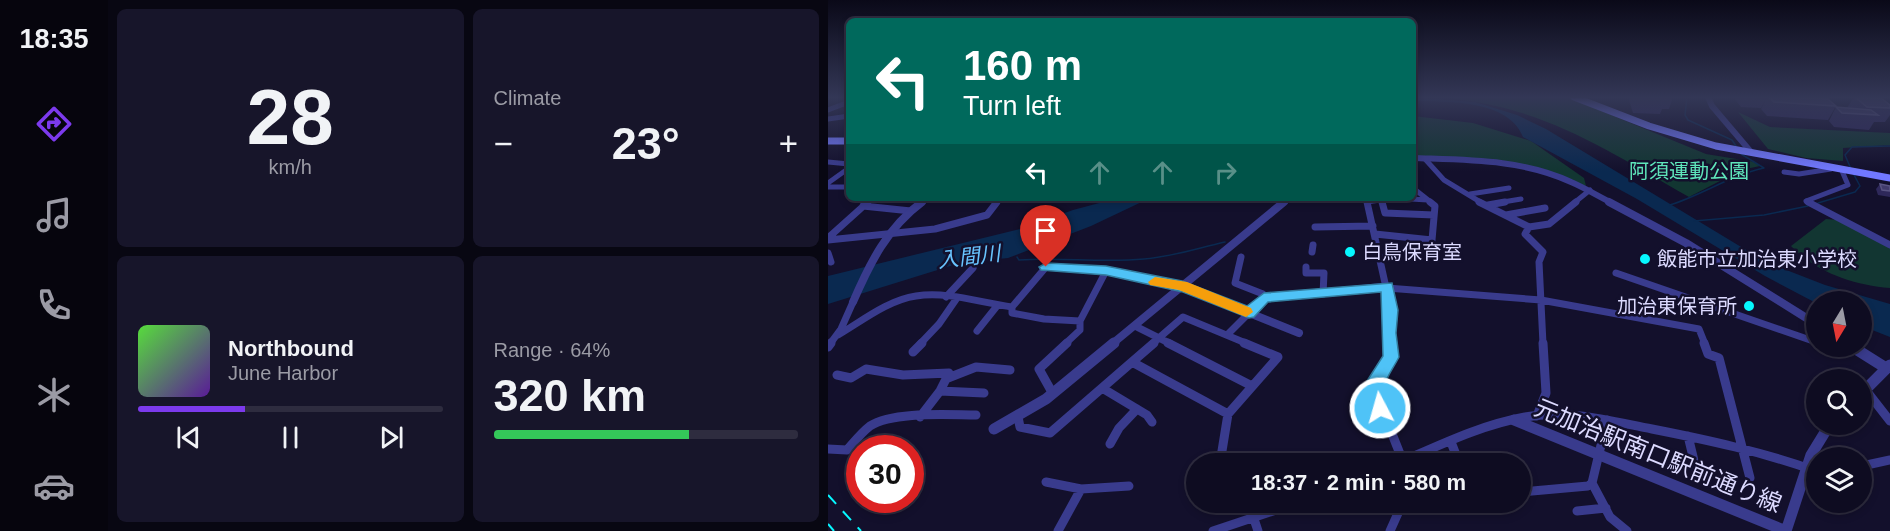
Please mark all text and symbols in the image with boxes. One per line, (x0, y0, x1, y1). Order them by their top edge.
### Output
text: 18:35 (19, 24, 89, 54)
icon: left (864, 42, 942, 120)
text: 160 m (963, 42, 1082, 89)
text: 28 (247, 73, 334, 161)
text: Climate (494, 87, 561, 109)
text: Turn left (963, 91, 1061, 121)
icon: directions (33, 103, 75, 145)
text: 23° (612, 118, 680, 169)
text: − (494, 125, 513, 162)
text: + (779, 125, 798, 162)
text: km/h (269, 156, 312, 178)
icon: left (1020, 156, 1053, 189)
icon: ahead (1083, 156, 1116, 189)
icon: ahead (1146, 156, 1179, 189)
icon: right (1209, 156, 1242, 189)
park label: 阿須運動公園 (1629, 160, 1749, 182)
icon: music (33, 194, 75, 236)
pin (1020, 205, 1071, 267)
icon: arrive (1029, 214, 1062, 247)
water label: 入間川 (936, 241, 1004, 272)
place label: 白鳥保育室 (1362, 241, 1462, 263)
marker: 白鳥保育室 (1343, 245, 1357, 259)
place label: 飯能市立加治東小学校 (1657, 248, 1857, 270)
marker: 飯能市立加治東小学校 (1638, 252, 1652, 266)
icon: phone (33, 284, 75, 326)
north arrow (1806, 291, 1872, 357)
map controls (1806, 291, 1872, 513)
place label: 加治東保育所 (1617, 295, 1737, 317)
marker: 加治東保育所 (1742, 299, 1756, 313)
text: Northbound (228, 336, 354, 361)
text: Range · 64% (494, 339, 610, 361)
text: June Harbor (228, 362, 338, 384)
button: search (1806, 369, 1872, 435)
text: 320 km (494, 370, 646, 421)
icon: climate (33, 374, 75, 416)
position arrow (1348, 376, 1412, 440)
street label: 元加治駅南口駅前通り線 (1531, 394, 1786, 518)
icon: previous (172, 421, 205, 454)
icon: pause (274, 421, 307, 454)
icon: next (375, 421, 408, 454)
speed limit sign: 30 (846, 435, 924, 513)
button: layers (1806, 447, 1872, 513)
icon: car (33, 465, 75, 507)
text: 18:37 · 2 min · 580 m (1251, 470, 1466, 495)

